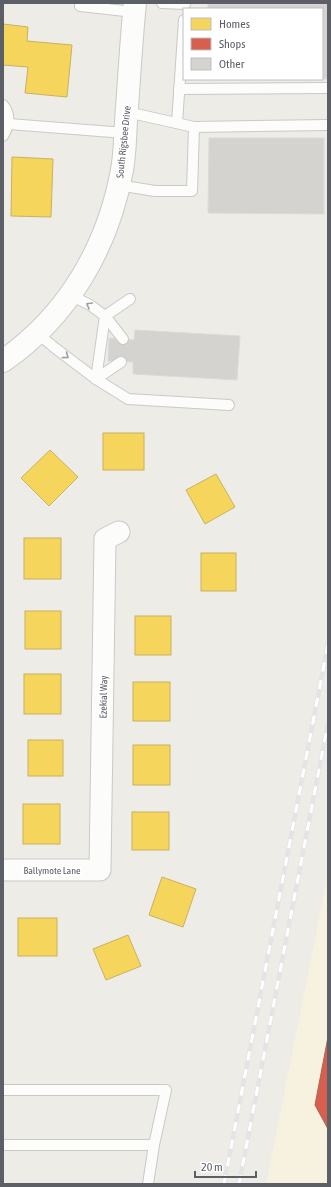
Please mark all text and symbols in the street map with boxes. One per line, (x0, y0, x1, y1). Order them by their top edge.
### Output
legend (183, 8, 323, 80)
text: Homes (219, 17, 250, 31)
text: Shops (219, 37, 245, 51)
text: Other (219, 57, 245, 71)
street label: South Rigsbee Drive (114, 105, 133, 179)
one-way arrow (85, 303, 93, 310)
one-way arrow (62, 351, 69, 359)
street label: Ezekial Way (98, 675, 109, 719)
street label: Ballymote Lane (23, 865, 81, 876)
scale bar (195, 1153, 256, 1179)
text: 20 m (201, 1160, 223, 1174)

